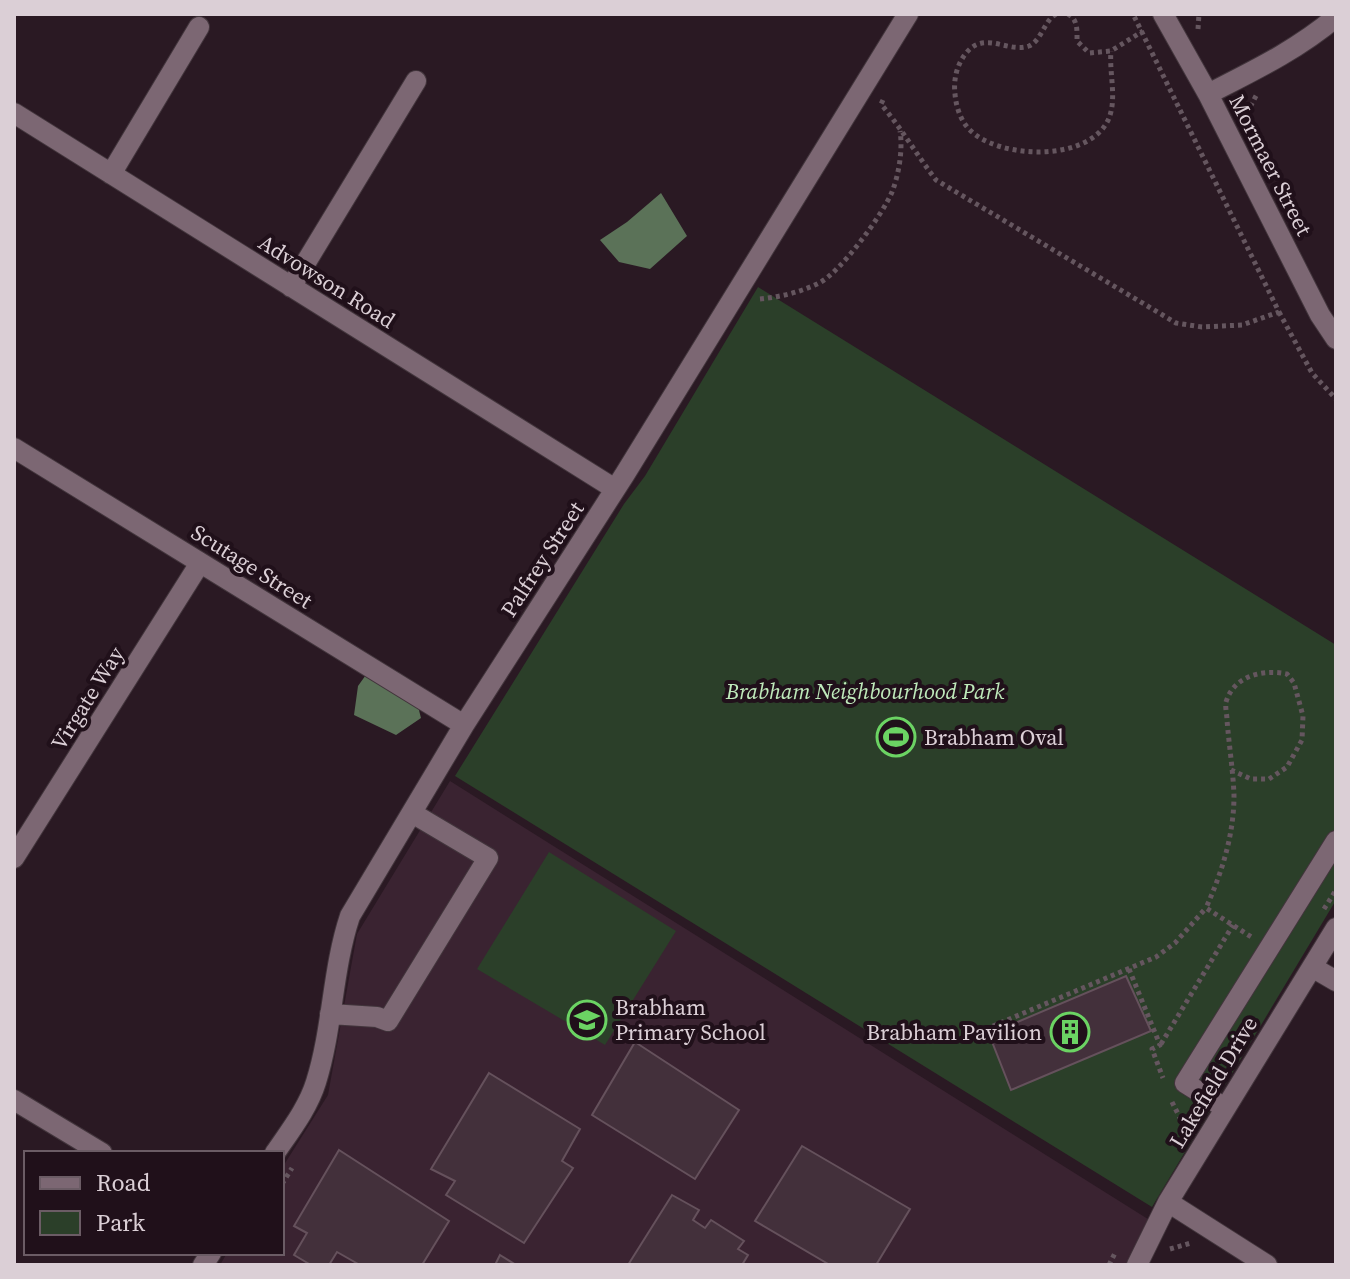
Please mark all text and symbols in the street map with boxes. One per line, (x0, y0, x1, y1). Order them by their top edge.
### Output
street label: Mormaer Street (1223, 89, 1320, 241)
street label: Advowson Road (253, 227, 401, 335)
street label: Palfrey Street (494, 495, 591, 622)
street label: Scutage Street (186, 517, 319, 616)
street label: Virgate Way (43, 640, 131, 755)
park label: Brabham Neighbourhood Park (725, 676, 1005, 706)
sports icon: Brabham Oval (875, 716, 917, 758)
place label: Brabham Oval (924, 722, 1064, 752)
place label: Brabham Primary School (615, 992, 766, 1047)
school or university icon: Brabham Primary School (566, 999, 608, 1041)
building icon: Brabham Pavilion (1049, 1011, 1091, 1053)
street label: Lakefield Drive (1162, 1011, 1264, 1153)
place label: Brabham Pavilion (866, 1017, 1042, 1047)
legend (24, 1151, 284, 1255)
text: Road (96, 1166, 151, 1199)
text: Park (96, 1206, 146, 1239)

